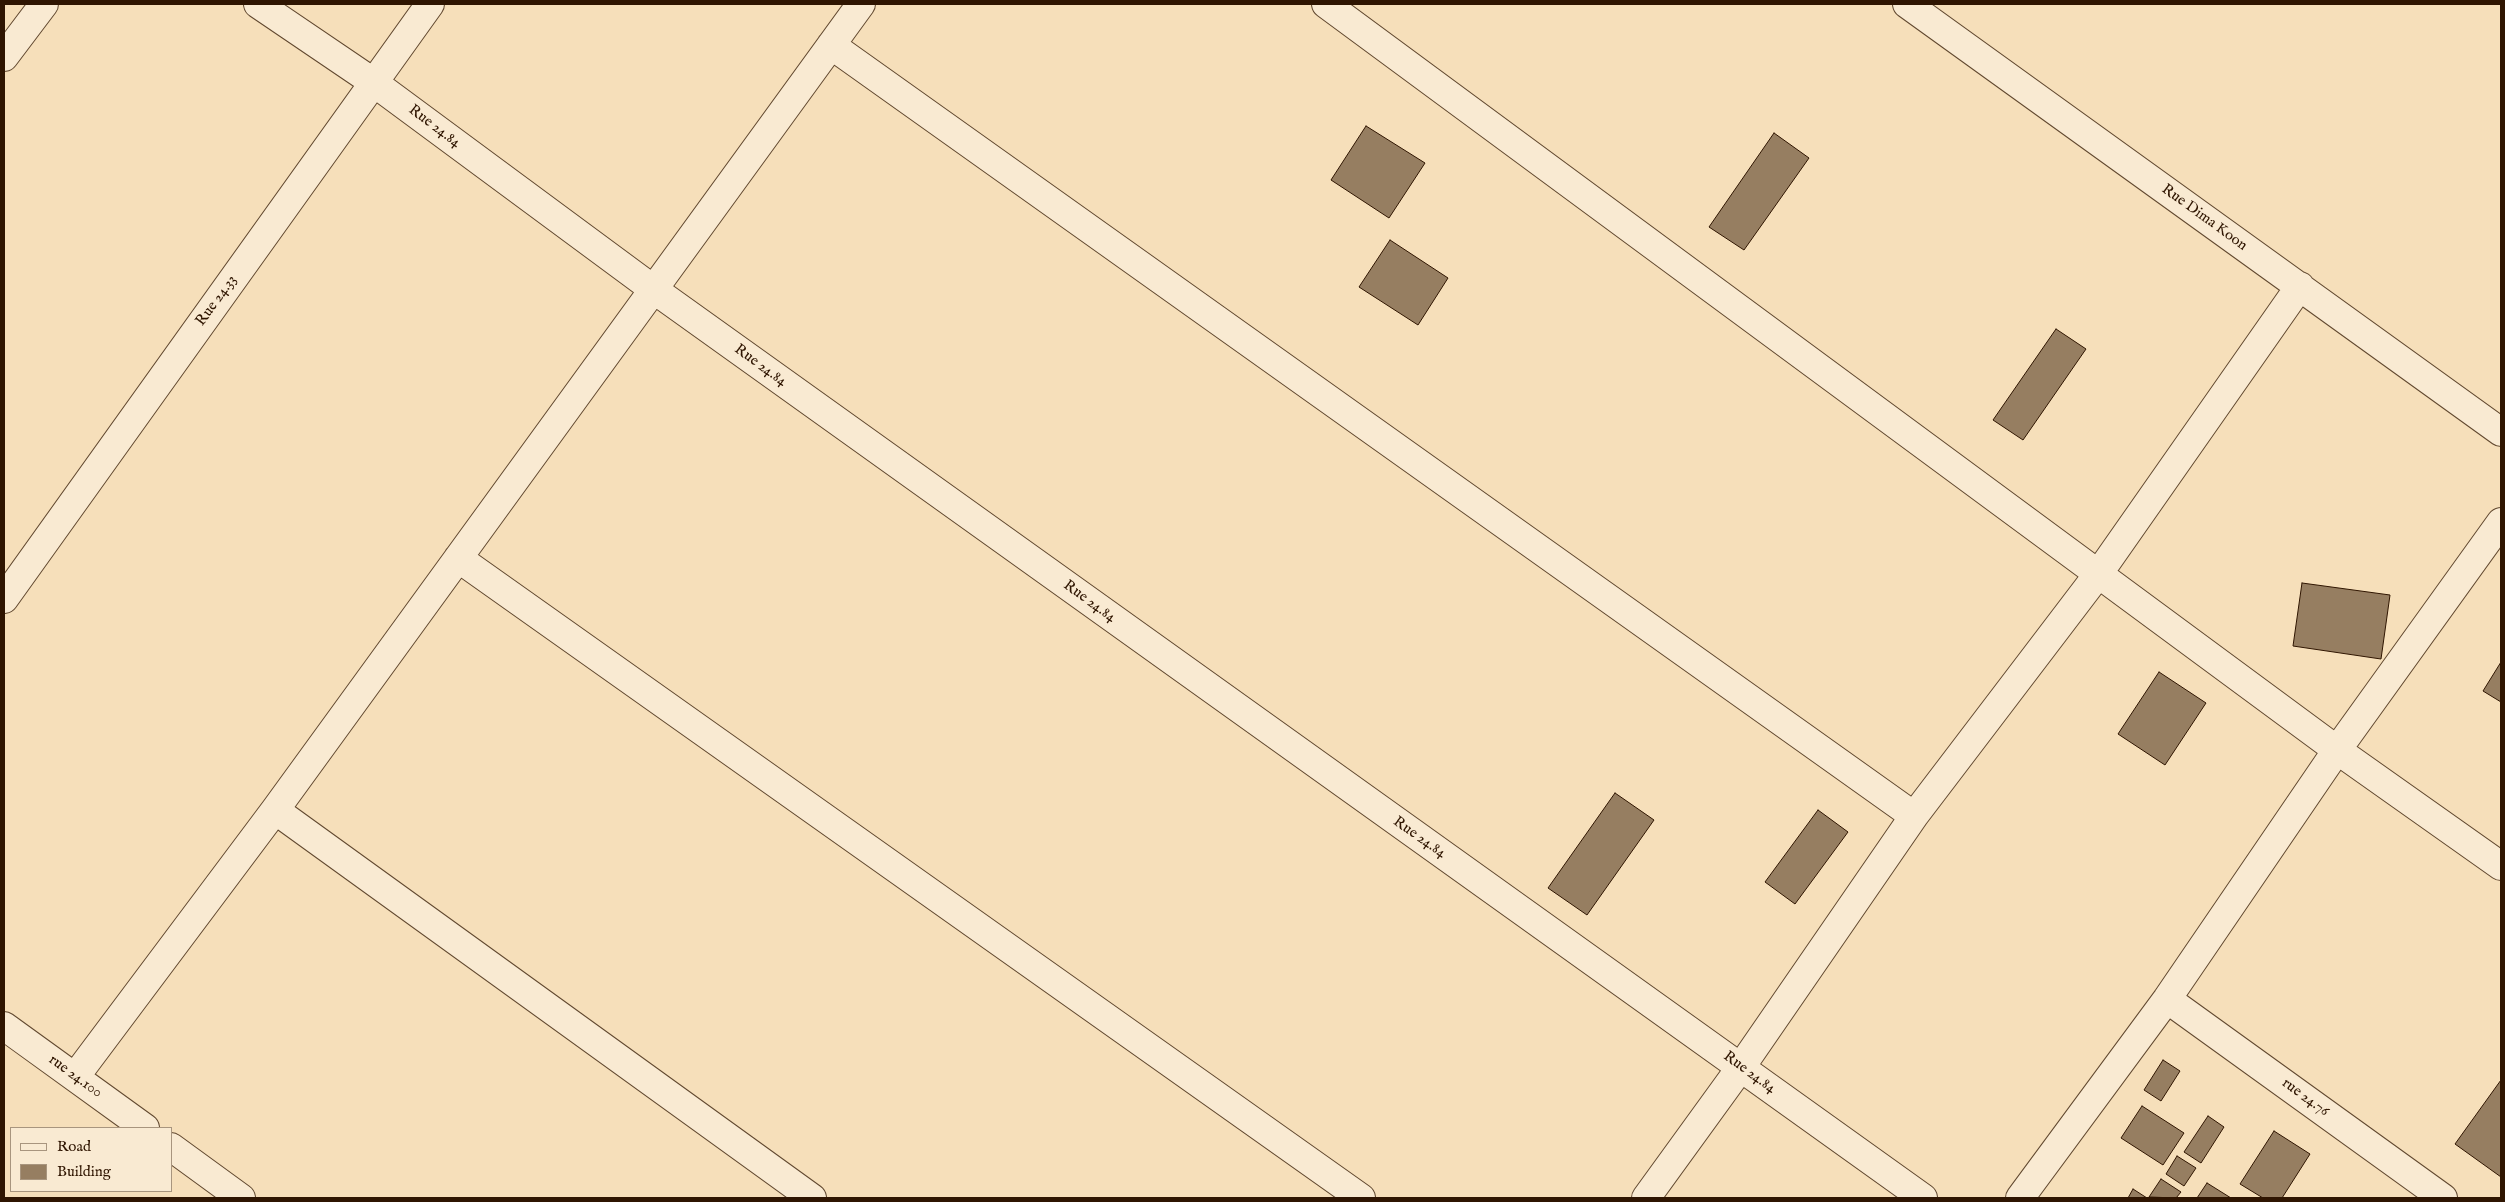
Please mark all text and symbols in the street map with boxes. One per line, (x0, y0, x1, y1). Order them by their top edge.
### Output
street label: Rue 24.84 (404, 102, 464, 152)
street label: Rue Dima Koon (2158, 181, 2250, 255)
street label: Rue 24.33 (193, 272, 241, 330)
street label: Rue 24.84 (730, 341, 790, 391)
street label: Rue 24.84 (1059, 577, 1119, 627)
street label: Rue 24.84 (1389, 813, 1449, 863)
street label: Rue 24.84 (1719, 1048, 1779, 1098)
street label: rue 24.100 (45, 1052, 105, 1102)
street label: rue 24.76 (2278, 1075, 2332, 1121)
legend (10, 1127, 172, 1192)
text: Road (57, 1137, 91, 1156)
text: Building (57, 1162, 111, 1181)

